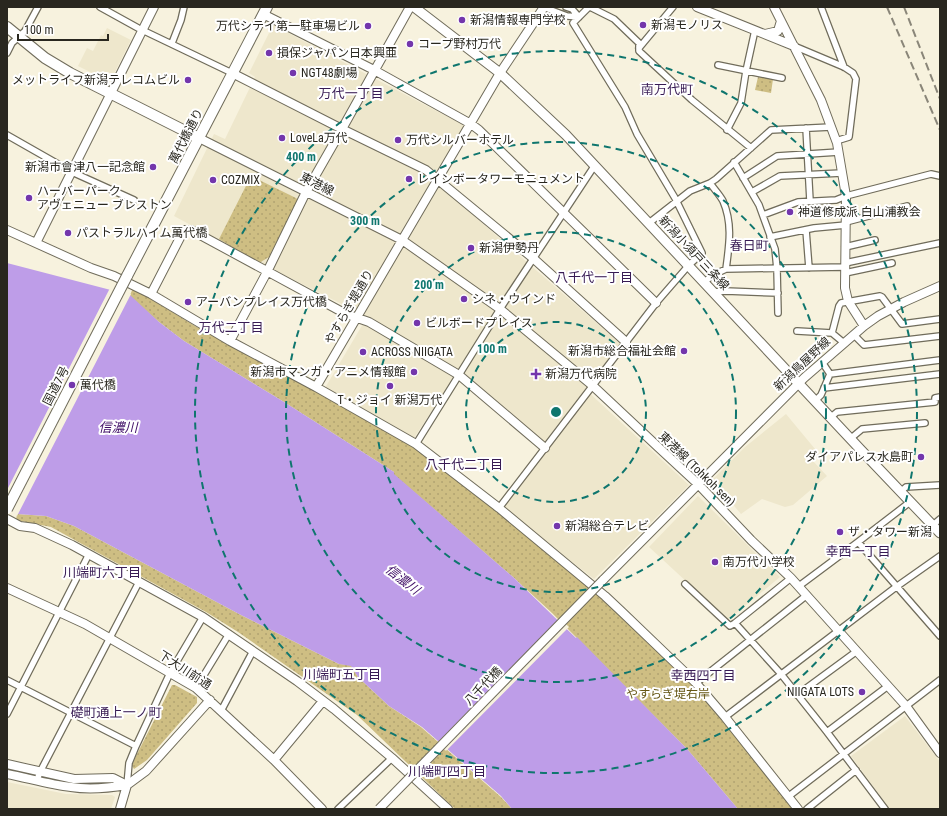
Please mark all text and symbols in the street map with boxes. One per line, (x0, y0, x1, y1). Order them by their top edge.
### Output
place label: 新潟情報専門学校 (470, 13, 566, 27)
marker: 新潟情報専門学校 (457, 15, 467, 25)
scale bar (18, 16, 108, 42)
place label: 新潟モノリス (651, 18, 723, 32)
place label: 万代シテイ第一駐車場ビル (216, 19, 360, 33)
marker: 新潟モノリス (638, 20, 648, 30)
marker: 万代シテイ第一駐車場ビル (363, 21, 373, 31)
text: 100 m (24, 23, 54, 37)
place label: コープ野村万代 (418, 37, 501, 51)
marker: コープ野村万代 (405, 39, 415, 49)
place label: 損保ジャパン日本興亜 (277, 46, 397, 60)
marker: 損保ジャパン日本興亜 (264, 48, 274, 58)
place label: NGT48劇場 (301, 66, 358, 80)
marker: NGT48劇場 (288, 68, 298, 78)
place label: メットライフ新潟テレコムビル (12, 73, 180, 87)
marker: メットライフ新潟テレコムビル (183, 75, 193, 85)
district label: 南万代町 (641, 82, 693, 97)
district label: 万代一丁目 (318, 86, 384, 101)
street label: 萬代橋通り (166, 106, 206, 166)
place label: LoveLa万代 (290, 131, 348, 145)
marker: LoveLa万代 (277, 133, 287, 143)
place label: 万代シルバーホテル (406, 133, 514, 147)
marker: 万代シルバーホテル (393, 135, 403, 145)
text: 400 m (286, 150, 316, 164)
place label: 新潟市會津八一記念館 (25, 160, 145, 174)
marker: 新潟市會津八一記念館 (148, 162, 158, 172)
street label: 東港線 (298, 170, 336, 198)
place label: レインボータワーモニュメント (417, 172, 585, 186)
place label: COZMIX (221, 173, 260, 187)
marker: レインボータワーモニュメント (404, 174, 414, 184)
marker: COZMIX (208, 175, 218, 185)
place label: ハーバーパーク アヴェニュー ブレストン (37, 184, 172, 212)
marker: ハーバーパーク アヴェニュー ブレストン (24, 193, 34, 203)
place label: 神道修成派 白山浦教会 (798, 205, 921, 219)
marker: 神道修成派 白山浦教会 (785, 207, 795, 217)
street label: 新潟小須戸三条線 (656, 213, 732, 293)
text: 300 m (350, 214, 380, 228)
place label: パストラルハイム萬代橋 (76, 226, 208, 240)
marker: パストラルハイム萬代橋 (63, 228, 73, 238)
district label: 春日町 (729, 238, 769, 253)
place label: 新潟伊勢丹 (479, 241, 539, 255)
marker: 新潟伊勢丹 (466, 243, 476, 253)
street label: やすらぎ堤通り (322, 267, 376, 347)
district label: 八千代一丁目 (555, 270, 633, 285)
text: 200 m (414, 278, 444, 292)
place label: シネ・ウインド (472, 292, 556, 306)
marker: シネ・ウインド (459, 294, 469, 304)
place label: アーバンプレイス万代橋 (196, 295, 327, 309)
marker: アーバンプレイス万代橋 (183, 297, 193, 307)
place label: ビルボードプレイス (425, 316, 533, 330)
marker: ビルボードプレイス (412, 318, 422, 328)
district label: 万代二丁目 (198, 320, 264, 335)
street label: 新潟鳥屋野線 (771, 334, 833, 394)
text: 100 m (477, 342, 507, 356)
place label: 新潟市総合福祉会館 (568, 344, 676, 358)
place label: ACROSS NIIGATA (371, 345, 453, 359)
marker: 新潟市総合福祉会館 (679, 346, 689, 356)
marker: ACROSS NIIGATA (358, 347, 368, 357)
street label: 国道7号 (40, 364, 72, 408)
place label: 新潟市マンガ・アニメ情報館 (250, 365, 406, 379)
marker: 新潟市マンガ・アニメ情報館 (409, 367, 419, 377)
place label: 新潟万代病院 (545, 367, 617, 381)
marker: 新潟万代病院 (530, 368, 542, 380)
place label: 萬代橋 (80, 378, 116, 392)
marker: 萬代橋 (67, 380, 77, 390)
marker: T・ジョイ 新潟万代 (385, 381, 395, 391)
place label: T・ジョイ 新潟万代 (337, 393, 443, 407)
centre of rings (549, 405, 563, 419)
water label: 信濃川 (98, 420, 139, 435)
street label: 東港線 (Tohkoh sen) (656, 429, 738, 509)
place label: ダイアパレス水島町 (805, 450, 913, 464)
marker: ダイアパレス水島町 (916, 452, 926, 462)
district label: 八千代二丁目 (425, 457, 503, 472)
place label: 新潟総合テレビ (565, 519, 649, 533)
marker: 新潟総合テレビ (552, 521, 562, 531)
place label: ザ・タワー新潟 (848, 525, 932, 539)
marker: ザ・タワー新潟 (835, 527, 845, 537)
district label: 幸西一丁目 (825, 544, 891, 559)
place label: 南万代小学校 (723, 555, 795, 569)
marker: 南万代小学校 (710, 557, 720, 567)
water label: 信濃川 (383, 561, 424, 599)
district label: 川端町六丁目 (63, 565, 141, 580)
street label: 下大川前通 (156, 648, 214, 692)
street label: 八千代橋 (461, 664, 505, 708)
district label: 川端町五丁目 (303, 667, 381, 682)
district label: 幸西四丁目 (670, 668, 736, 683)
place label: NIIGATA LOTS (787, 685, 854, 699)
park label: やすらぎ堤右岸 (626, 687, 710, 701)
marker: NIIGATA LOTS (857, 687, 867, 697)
district label: 礎町通上一ノ町 (70, 705, 162, 720)
district label: 川端町四丁目 (408, 764, 486, 779)

